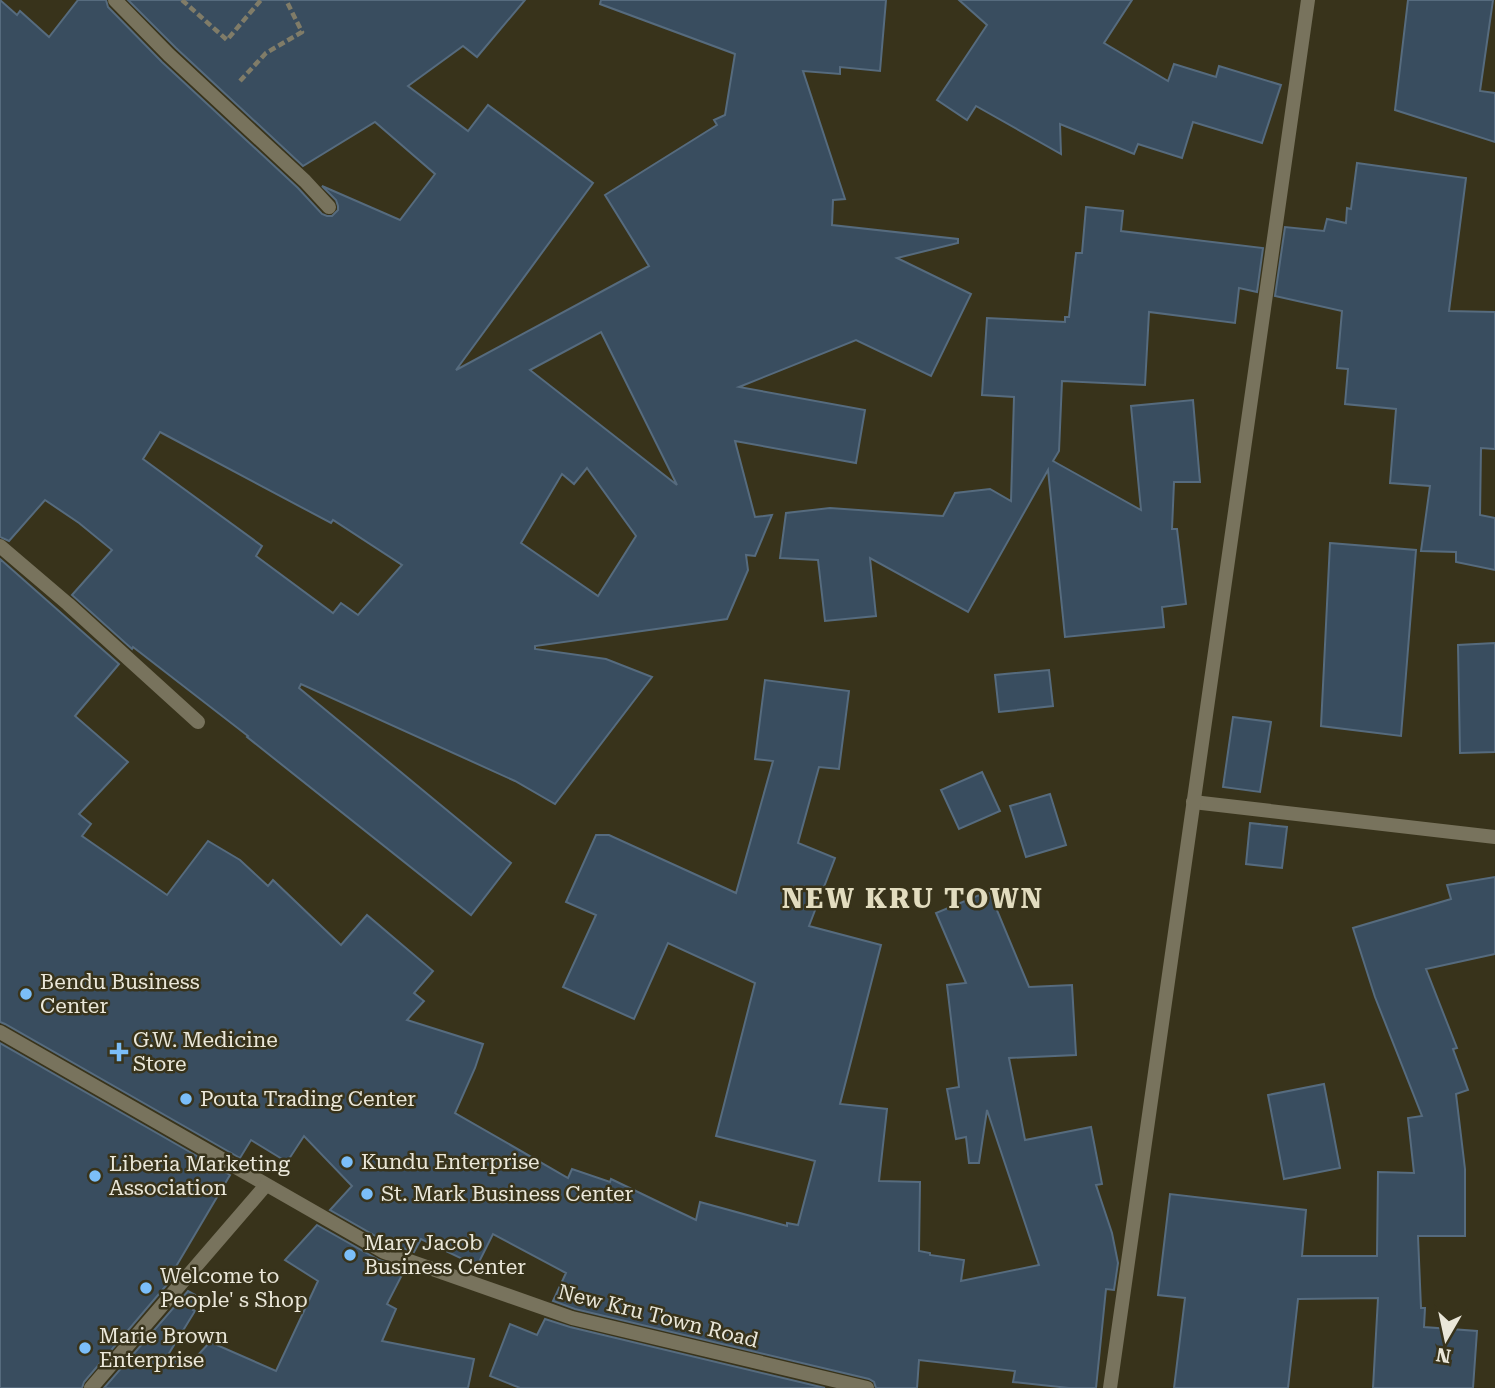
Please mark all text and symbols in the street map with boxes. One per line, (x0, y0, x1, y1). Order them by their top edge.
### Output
district label: NEW KRU TOWN (782, 882, 1044, 915)
place label: Bendu Business Center (40, 970, 200, 1018)
marker: Bendu Business Center (18, 986, 34, 1002)
place label: G.W. Medicine Store (133, 1028, 278, 1076)
marker: G.W. Medicine Store (111, 1044, 127, 1060)
place label: Pouta Trading Center (200, 1087, 416, 1111)
marker: Pouta Trading Center (178, 1091, 194, 1107)
place label: Kundu Enterprise (361, 1150, 540, 1174)
place label: Liberia Marketing Association (109, 1152, 290, 1200)
marker: Kundu Enterprise (339, 1154, 355, 1170)
marker: Liberia Marketing Association (87, 1168, 103, 1184)
place label: St. Mark Business Center (381, 1182, 634, 1206)
marker: St. Mark Business Center (359, 1186, 375, 1202)
place label: Mary Jacob Business Center (364, 1231, 526, 1279)
marker: Mary Jacob Business Center (342, 1247, 358, 1263)
place label: Welcome to People' s Shop (160, 1264, 308, 1312)
street label: New Kru Town Road (555, 1279, 761, 1353)
marker: Welcome to People' s Shop (138, 1280, 154, 1296)
north arrow (1411, 1304, 1481, 1374)
place label: Marie Brown Enterprise (99, 1324, 229, 1372)
marker: Marie Brown Enterprise (77, 1340, 93, 1356)
text: N (1434, 1343, 1452, 1368)

